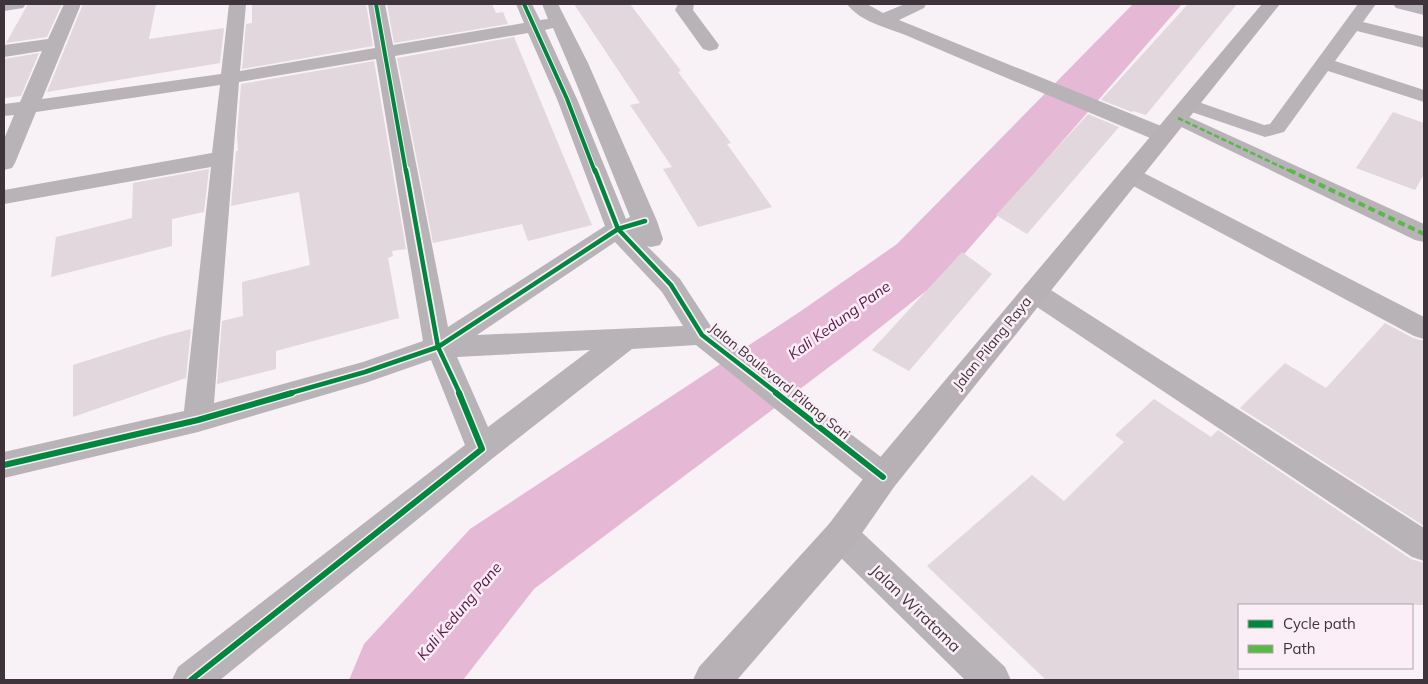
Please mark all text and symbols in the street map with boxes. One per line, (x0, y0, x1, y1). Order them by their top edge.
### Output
water label: Kali Kedung Pane (784, 277, 894, 363)
street label: Jalan Pilang Raya (949, 293, 1035, 393)
street label: Jalan Boulevard Pilang Sari (706, 319, 854, 443)
water label: Kali Kedung Pane (413, 558, 505, 664)
street label: Jalan Wiratama (867, 560, 965, 656)
legend (1238, 604, 1413, 669)
text: Cycle path (1283, 614, 1356, 633)
text: Path (1283, 639, 1315, 658)

